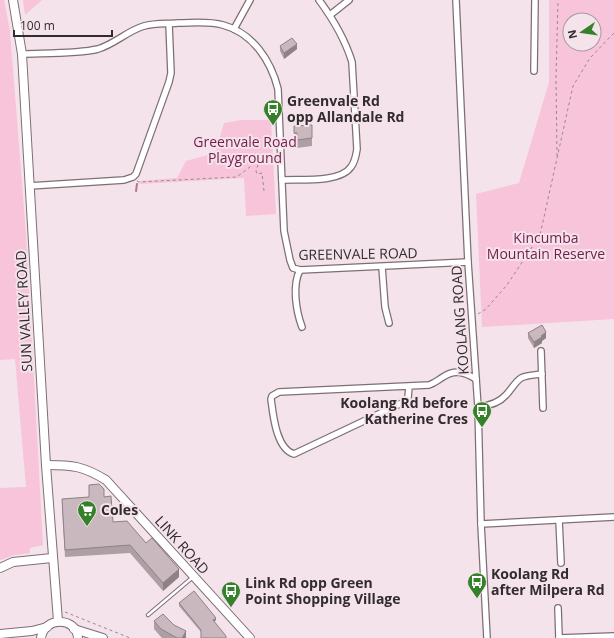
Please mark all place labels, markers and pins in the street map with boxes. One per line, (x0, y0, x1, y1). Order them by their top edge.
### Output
place label: Greenvale Rd opp Allandale Rd (287, 91, 404, 126)
bus stop icon: Greenvale Rd opp Allandale Rd (262, 98, 284, 126)
place label: Koolang Rd before Katherine Cres (340, 393, 468, 428)
bus stop icon: Koolang Rd before Katherine Cres (471, 400, 493, 428)
supermarket icon: Coles (76, 499, 98, 527)
place label: Coles (101, 500, 138, 519)
place label: Koolang Rd after Milpera Rd (491, 564, 605, 599)
bus stop icon: Koolang Rd after Milpera Rd (466, 571, 488, 599)
place label: Link Rd opp Green Point Shopping Village (245, 573, 401, 608)
bus stop icon: Link Rd opp Green Point Shopping Village (220, 580, 242, 608)

